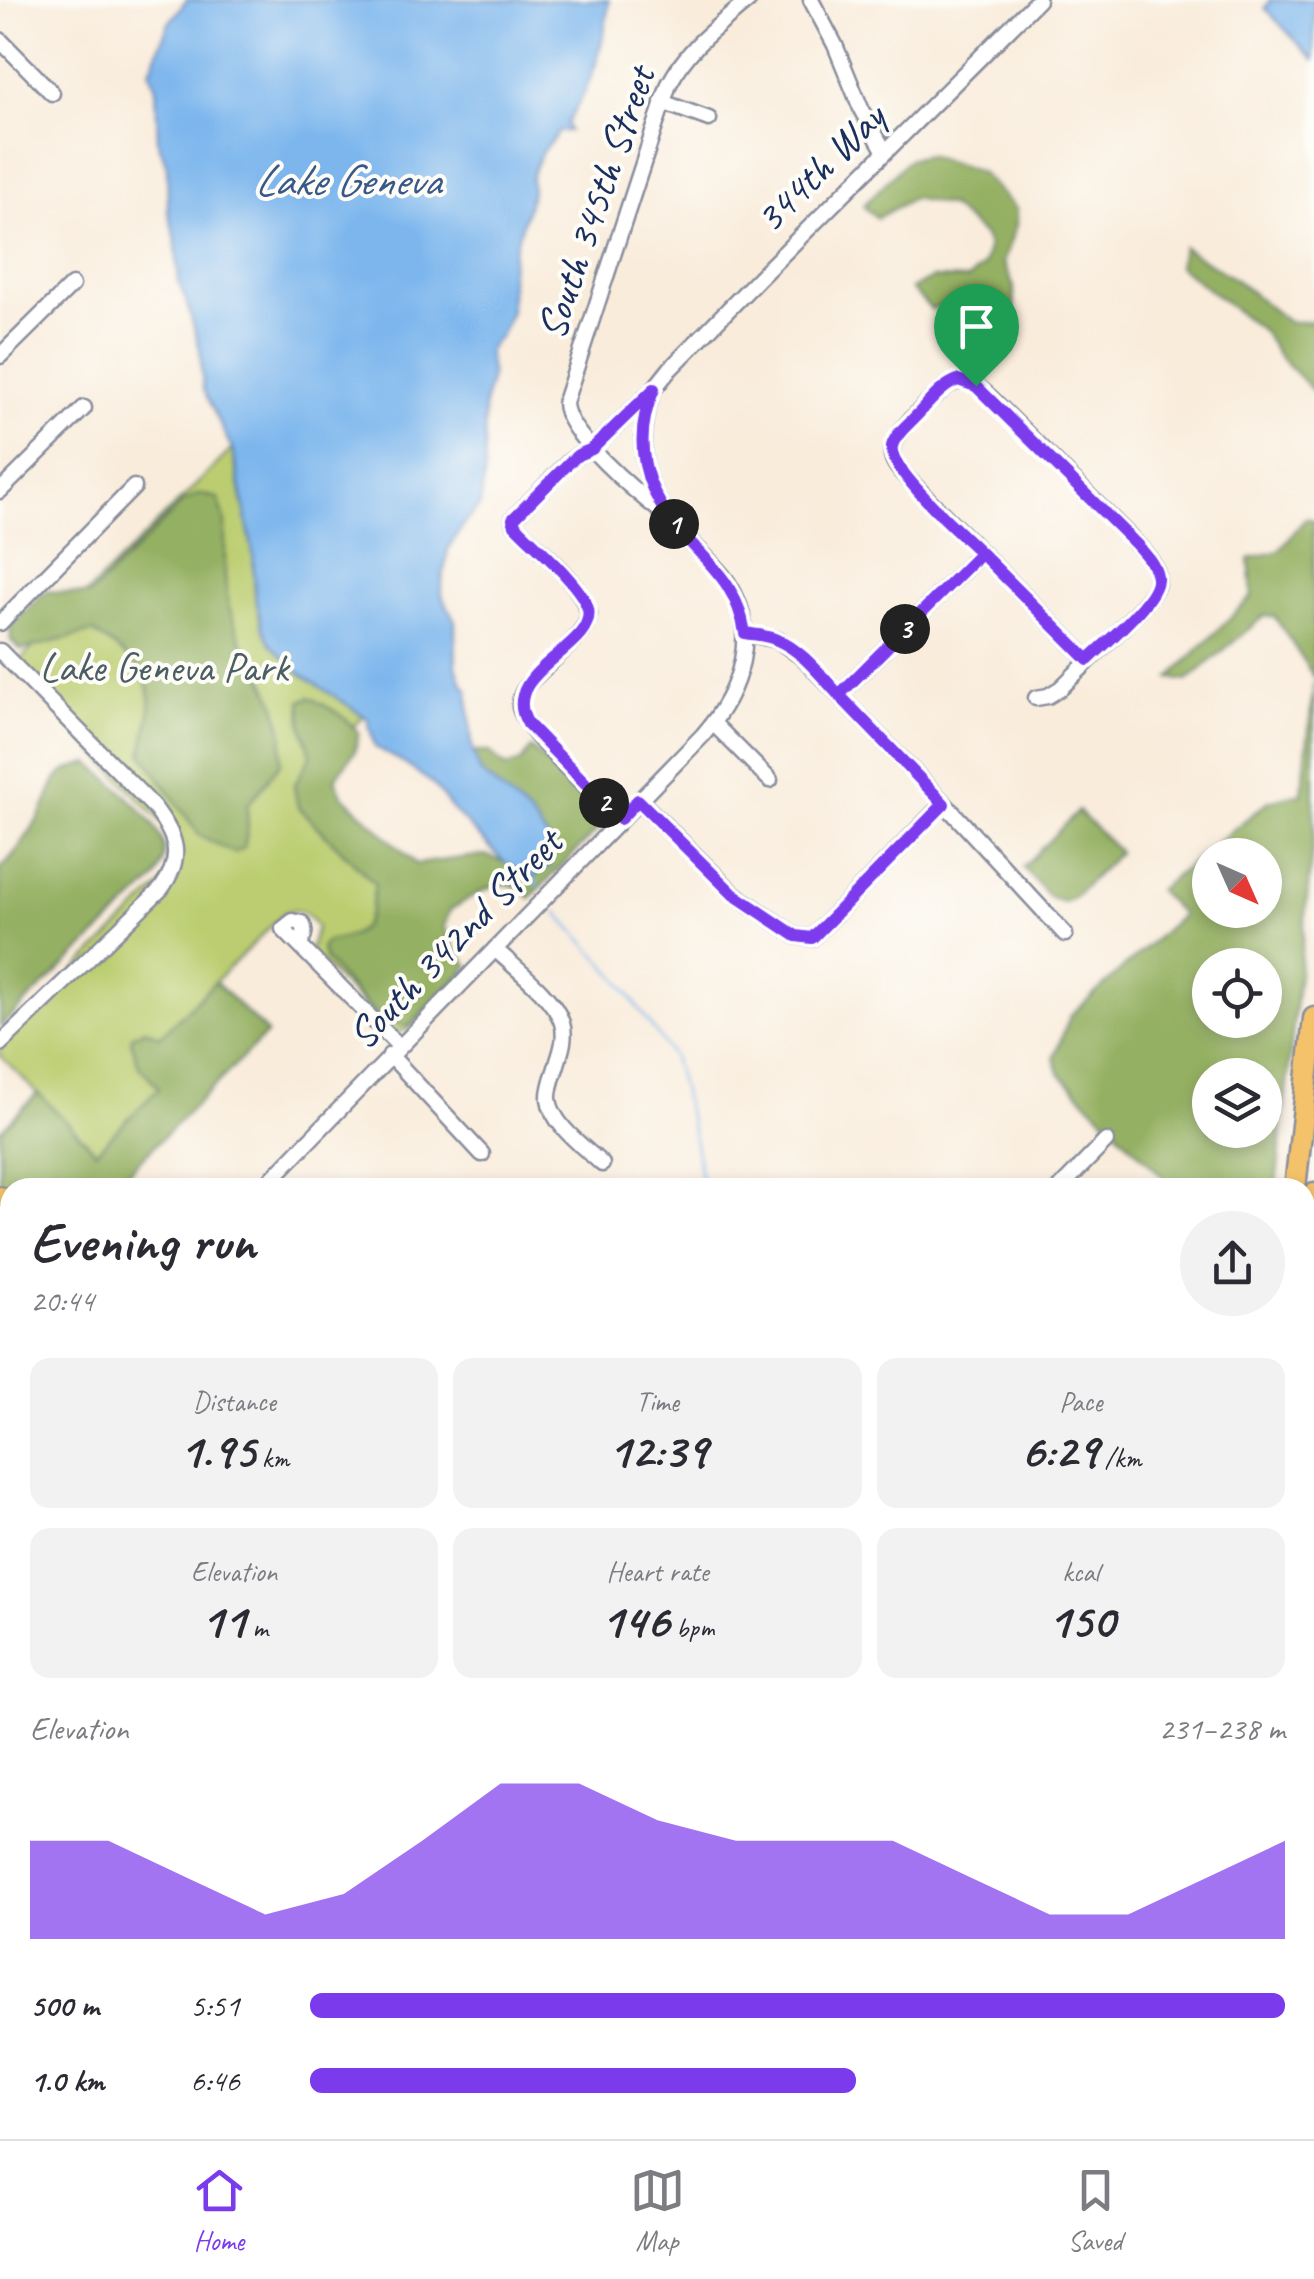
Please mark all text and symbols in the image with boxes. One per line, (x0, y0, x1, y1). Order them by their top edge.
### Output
street label: South 345th Street (525, 56, 669, 346)
street label: 344th Way (744, 89, 899, 244)
water label: Lake Geneva (254, 152, 444, 209)
pin (934, 284, 1019, 387)
icon: arrive (949, 299, 1004, 354)
pin: 1 (649, 499, 699, 549)
text: 1 (668, 506, 680, 541)
pin: 3 (880, 604, 930, 654)
text: 3 (899, 611, 911, 646)
park label: Lake Geneva Park (40, 641, 291, 694)
pin: 2 (579, 778, 629, 828)
text: 2 (598, 785, 610, 820)
street label: South 342nd Street (336, 815, 576, 1060)
north arrow (1192, 838, 1282, 928)
map controls (1192, 838, 1282, 1148)
button: locate (1192, 948, 1282, 1038)
button: layers (1192, 1058, 1282, 1148)
text: Evening run (30, 1207, 255, 1277)
button: share (1180, 1211, 1285, 1316)
text: 20:44 (30, 1280, 94, 1321)
text: Distance (192, 1384, 276, 1419)
text: Time (636, 1384, 679, 1419)
text: Pace (1059, 1384, 1102, 1419)
text: 1.95 (179, 1419, 255, 1482)
text: 12:39 (608, 1419, 707, 1482)
text: 6:29 (1020, 1419, 1098, 1482)
text: km (255, 1440, 289, 1475)
text: /km (1098, 1440, 1141, 1475)
text: Elevation (191, 1554, 277, 1589)
text: Heart rate (606, 1554, 709, 1589)
text: kcal (1062, 1554, 1099, 1589)
text: 11 (200, 1589, 245, 1652)
text: 146 (601, 1589, 669, 1652)
text: 150 (1047, 1589, 1114, 1652)
text: m (245, 1610, 268, 1645)
text: bpm (669, 1610, 714, 1645)
text: Elevation (30, 1708, 128, 1749)
text: 231–238 m (1159, 1708, 1285, 1749)
text: 500 m (30, 1985, 99, 2026)
text: 5:51 (190, 1985, 240, 2026)
text: 1.0 km (30, 2060, 104, 2101)
text: 6:46 (190, 2060, 240, 2101)
tab: Home (192, 2163, 247, 2258)
tab: Map (630, 2163, 685, 2258)
tab: Saved (1068, 2163, 1123, 2258)

